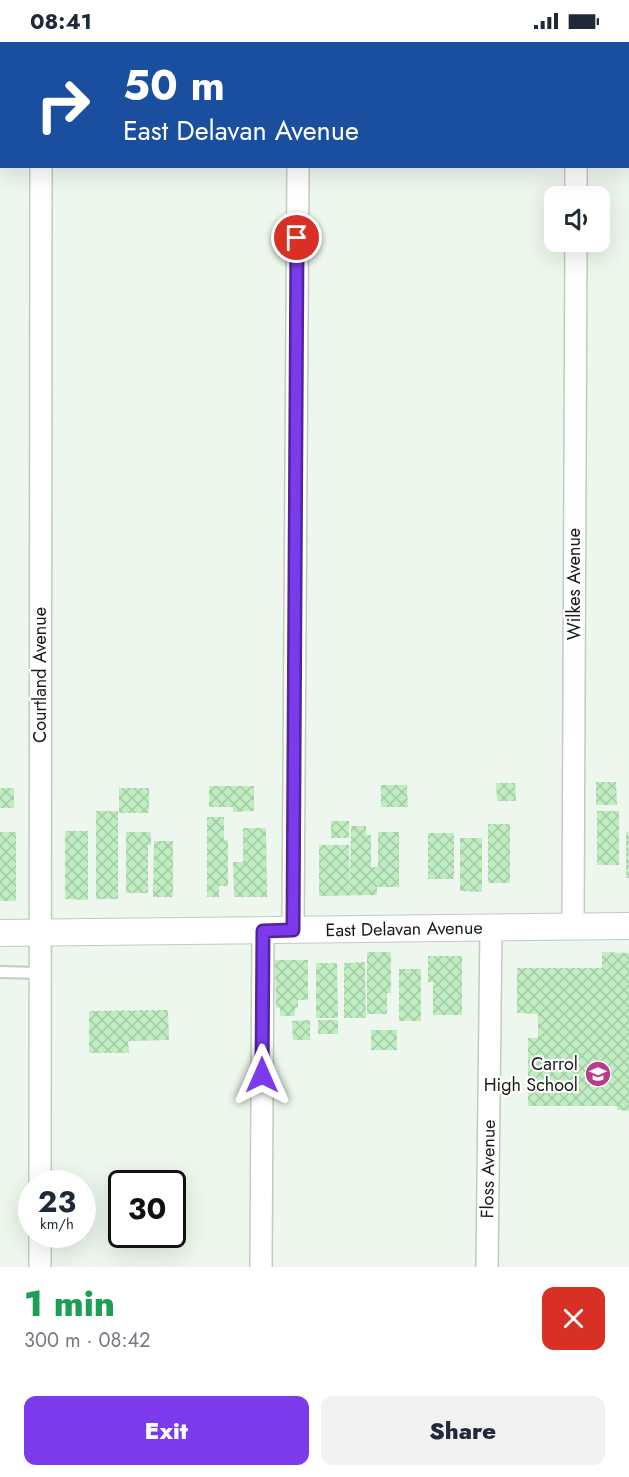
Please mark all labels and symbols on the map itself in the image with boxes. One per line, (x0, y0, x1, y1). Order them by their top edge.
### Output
pin (271, 212, 322, 263)
street label: Wilkes Avenue (561, 528, 587, 640)
street label: Courtland Avenue (27, 607, 53, 743)
street label: East Delavan Avenue (325, 915, 483, 943)
position arrow (230, 1043, 294, 1107)
place label: Carrol High School (484, 1051, 578, 1098)
school or university icon: Carrol High School (583, 1059, 613, 1089)
street label: Floss Avenue (474, 1119, 502, 1219)
speed limit sign: 30 (108, 1170, 186, 1248)

